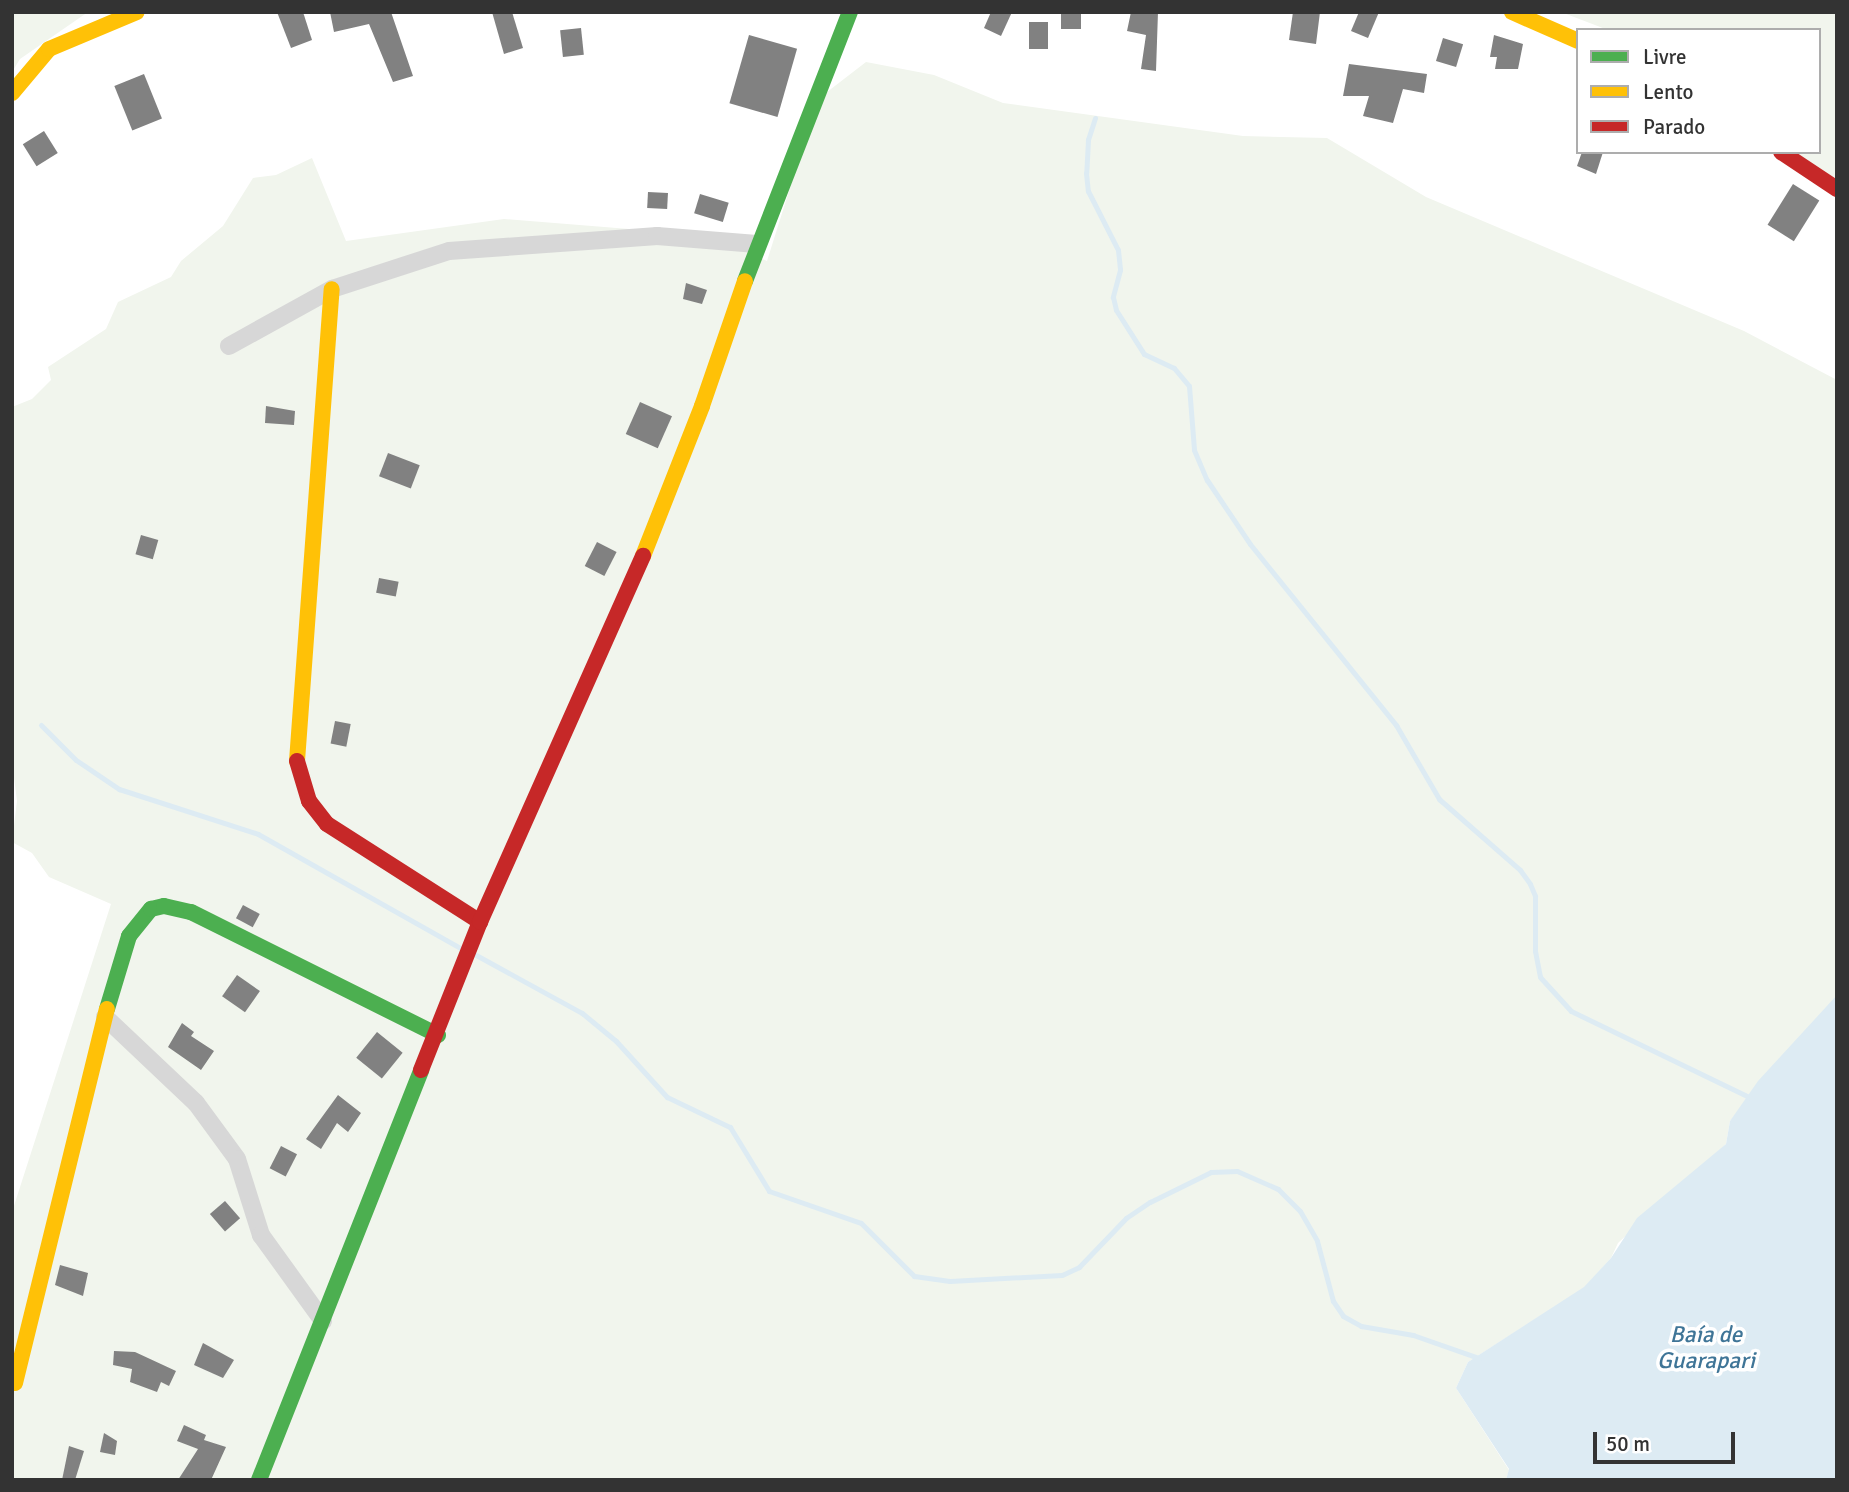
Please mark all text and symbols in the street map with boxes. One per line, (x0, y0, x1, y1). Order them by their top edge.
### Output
legend (1576, 28, 1821, 154)
text: Livre (1643, 44, 1686, 70)
text: Lento (1643, 79, 1693, 105)
text: Parado (1643, 114, 1705, 140)
water label: Baía de Guarapari (1657, 1321, 1755, 1375)
scale bar (1597, 1418, 1739, 1462)
text: 50 m (1606, 1431, 1650, 1457)

